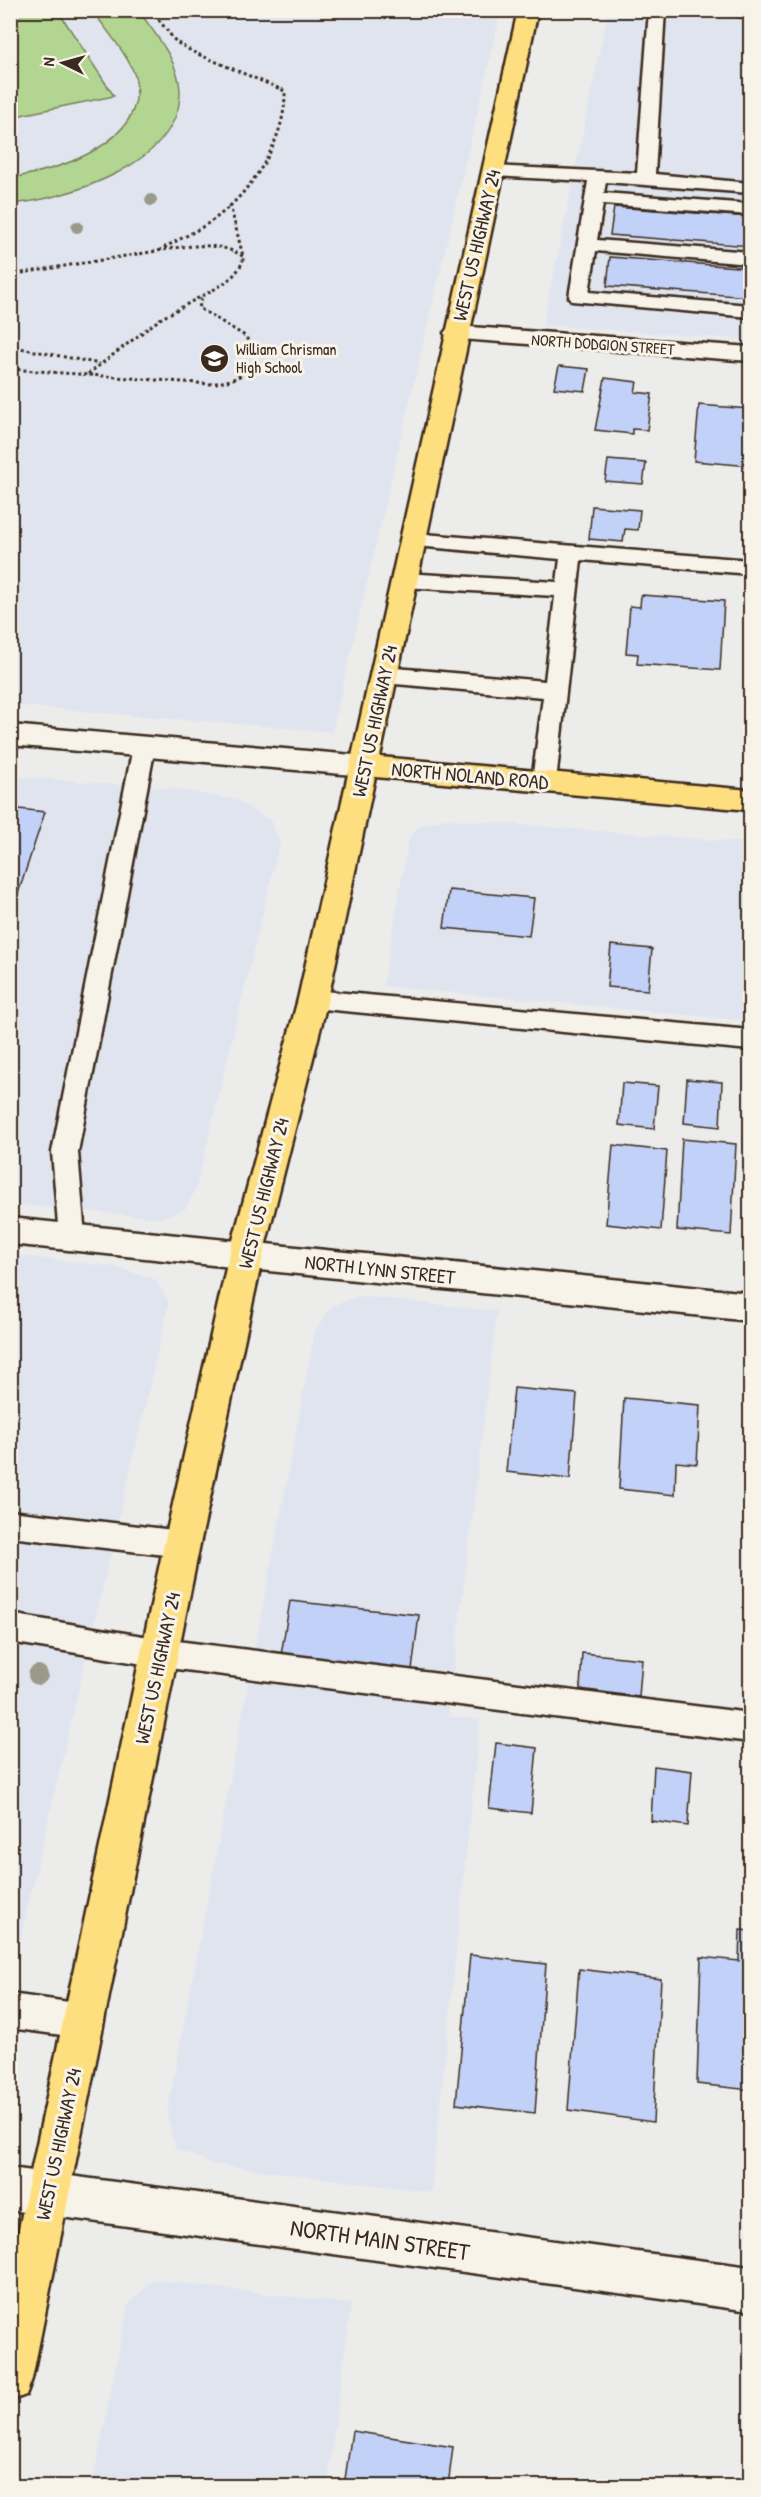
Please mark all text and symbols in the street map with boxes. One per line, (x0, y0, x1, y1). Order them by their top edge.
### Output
north arrow (33, 33, 93, 93)
text: N (37, 56, 59, 67)
street label: WEST US HIGHWAY 24 (445, 167, 507, 323)
street label: NORTH DODGION STREET (531, 328, 676, 360)
place label: William Chrisman High School (236, 338, 337, 378)
school or university icon: William Chrisman High School (199, 342, 231, 374)
street label: WEST US HIGHWAY 24 (345, 643, 403, 799)
street label: NORTH NOLAND ROAD (390, 755, 550, 795)
street label: WEST US HIGHWAY 24 (231, 1115, 295, 1271)
street label: NORTH LYNN STREET (304, 1248, 457, 1290)
street label: WEST US HIGHWAY 24 (128, 1590, 186, 1746)
street label: WEST US HIGHWAY 24 (29, 2066, 87, 2222)
street label: NORTH MAIN STREET (288, 2211, 472, 2268)

